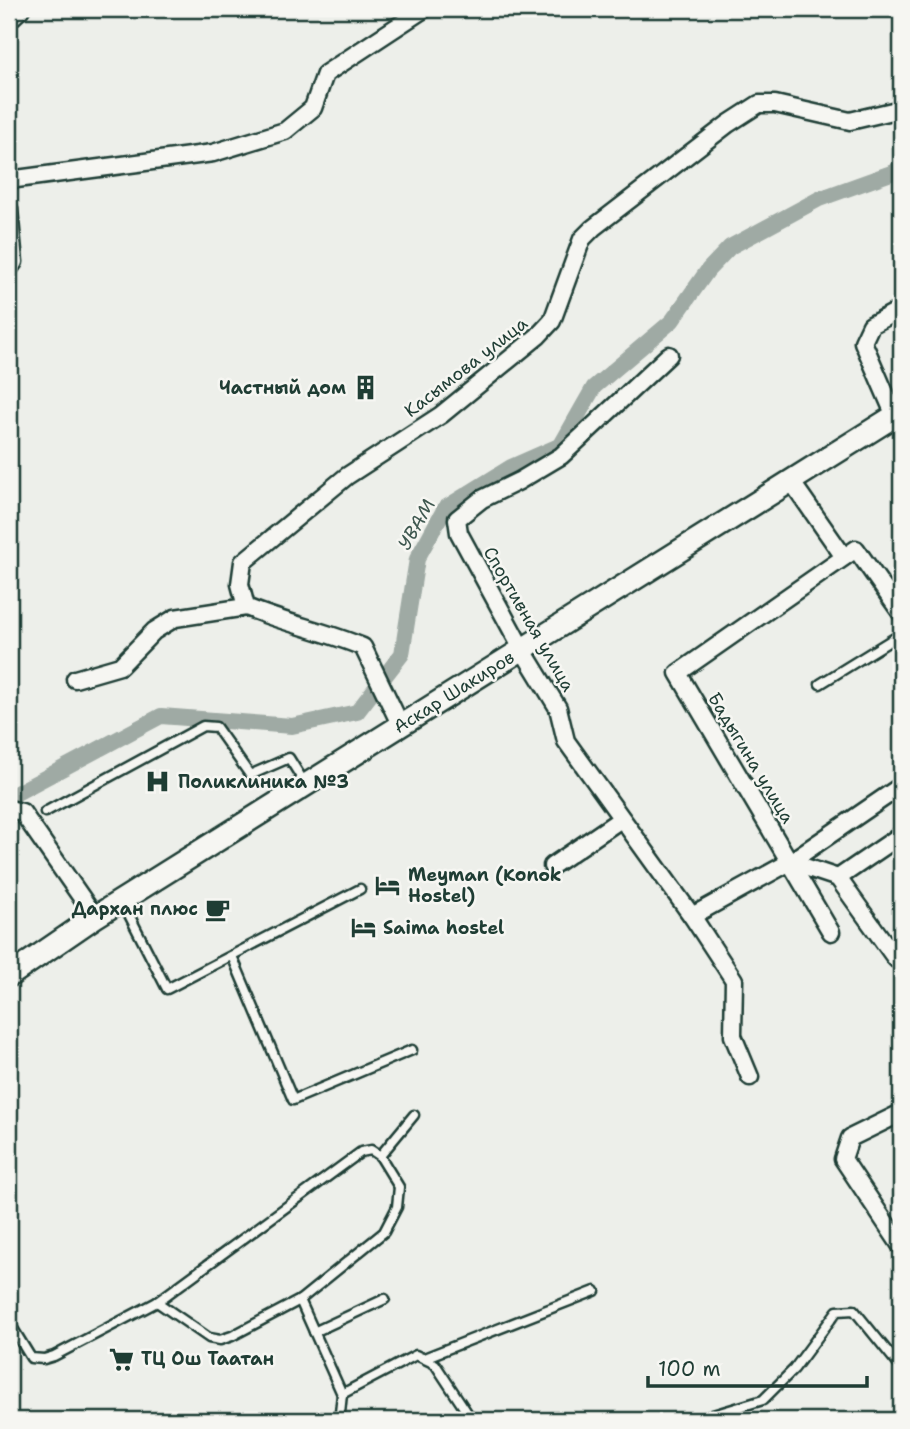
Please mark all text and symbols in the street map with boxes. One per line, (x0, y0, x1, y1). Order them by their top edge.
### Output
street label: Касымова улица (399, 311, 533, 423)
building icon: Частный дом (352, 374, 380, 402)
place label: Частный дом (219, 376, 346, 400)
water label: УВАМ (392, 494, 441, 555)
street label: Спортивная улица (478, 542, 580, 696)
street label: Аскар Шакиров (389, 645, 519, 739)
street label: Бадыгина улица (702, 688, 800, 828)
hospital icon: Поликлиника №3 (144, 768, 172, 796)
place label: Поликлиника №3 (178, 770, 349, 794)
place label: Meyman (Konok Hostel) (408, 863, 562, 908)
hotel icon: Meyman (Konok Hostel) (374, 871, 402, 899)
cafe icon: Дархан плюс (204, 895, 232, 923)
place label: Дархан плюс (72, 897, 198, 921)
hotel icon: Saima hostel (349, 914, 377, 942)
place label: Saima hostel (383, 916, 504, 940)
supermarket icon: ТЦ Ош Таатан (107, 1345, 135, 1373)
scale bar (648, 1345, 866, 1389)
place label: ТЦ Ош Таатан (141, 1347, 274, 1371)
text: 100 m (658, 1355, 721, 1383)

